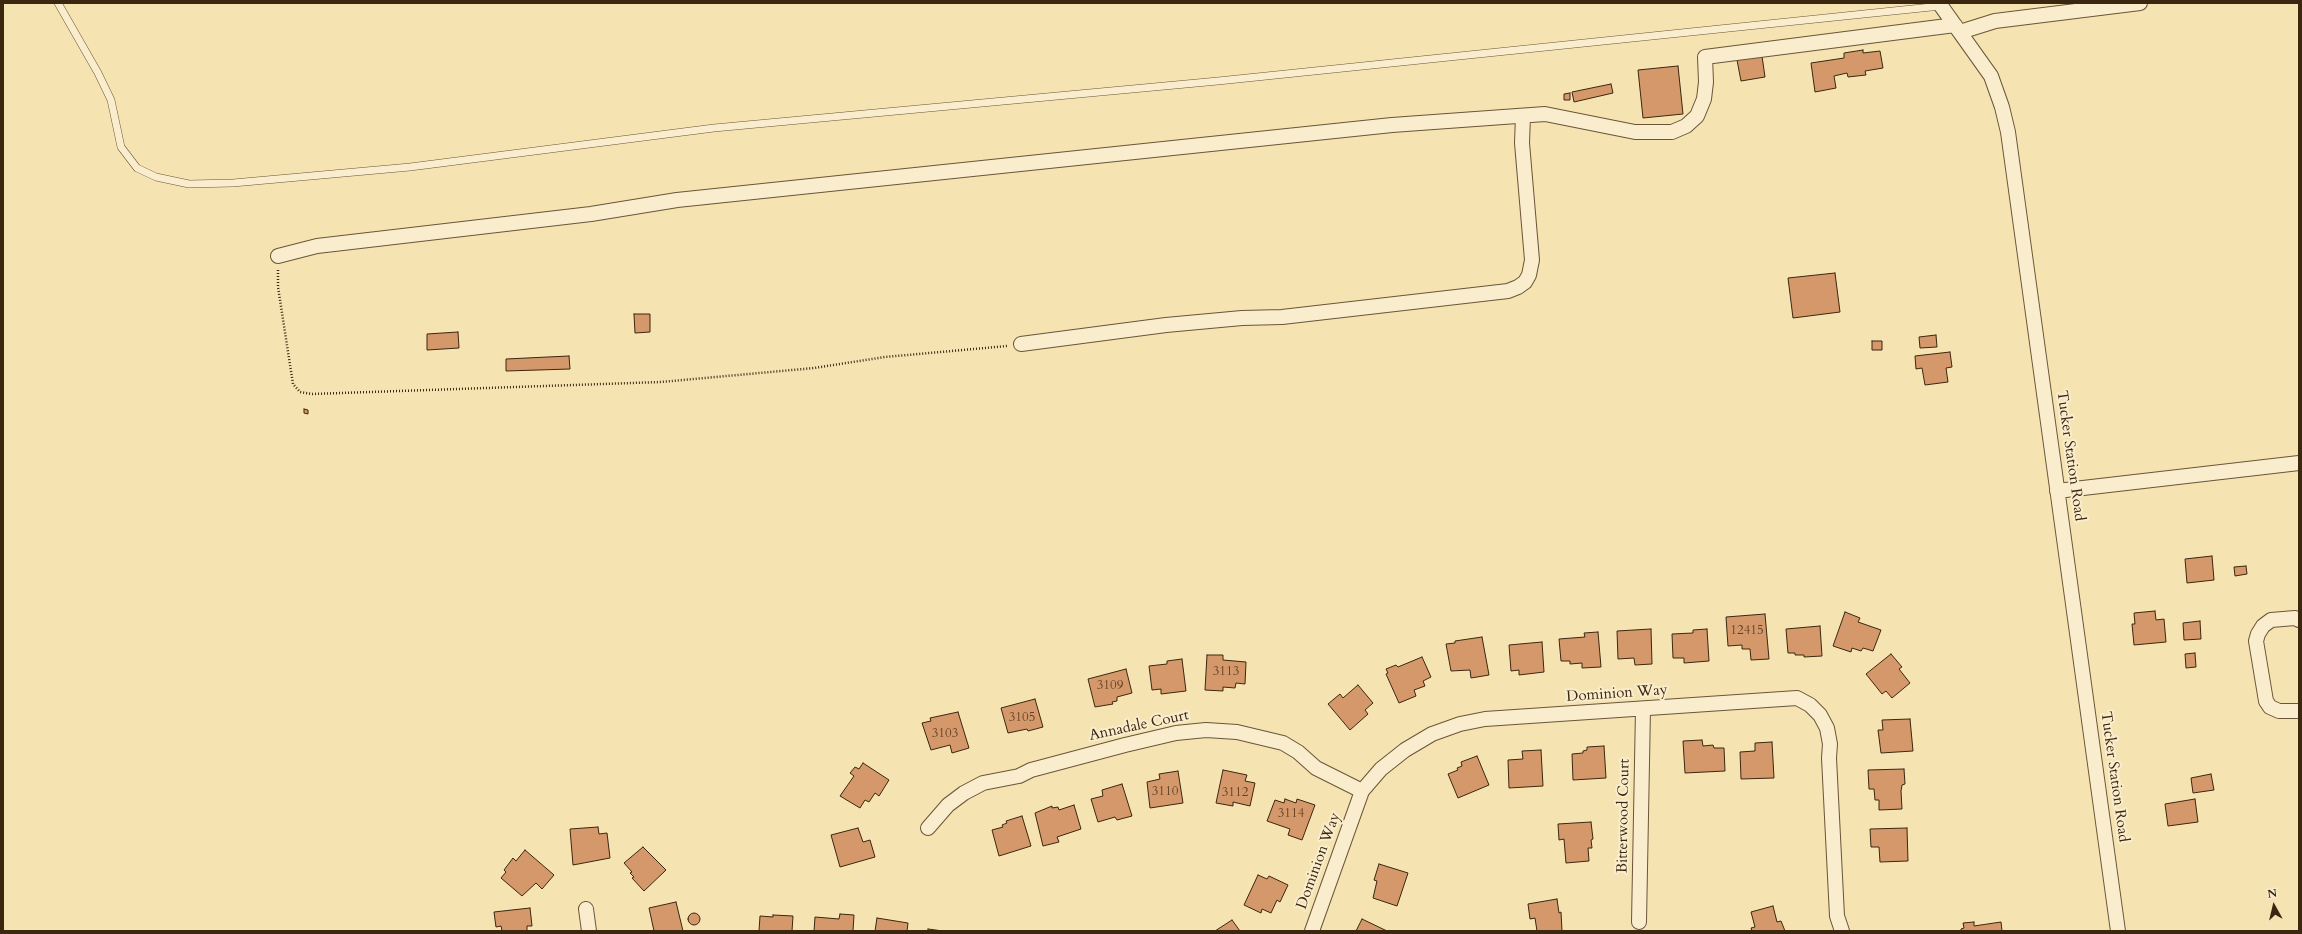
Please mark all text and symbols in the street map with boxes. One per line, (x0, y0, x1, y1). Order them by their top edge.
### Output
street label: Tucker Station Road (2052, 390, 2088, 522)
house number: 12415 (1730, 623, 1764, 639)
house number: 3113 (1213, 664, 1239, 680)
house number: 3109 (1097, 678, 1123, 694)
street label: Dominion Way (1566, 681, 1668, 707)
street label: Annadale Court (1088, 707, 1190, 745)
house number: 3105 (1009, 710, 1035, 726)
street label: Tucker Station Road (2096, 711, 2132, 843)
house number: 3103 (932, 726, 958, 742)
street label: Bitterwood Court (1614, 759, 1634, 873)
house number: 3110 (1152, 784, 1178, 800)
house number: 3112 (1222, 785, 1248, 801)
house number: 3114 (1278, 806, 1304, 822)
street label: Dominion Way (1293, 810, 1345, 912)
north arrow (2254, 886, 2294, 926)
text: N (2266, 886, 2278, 902)

